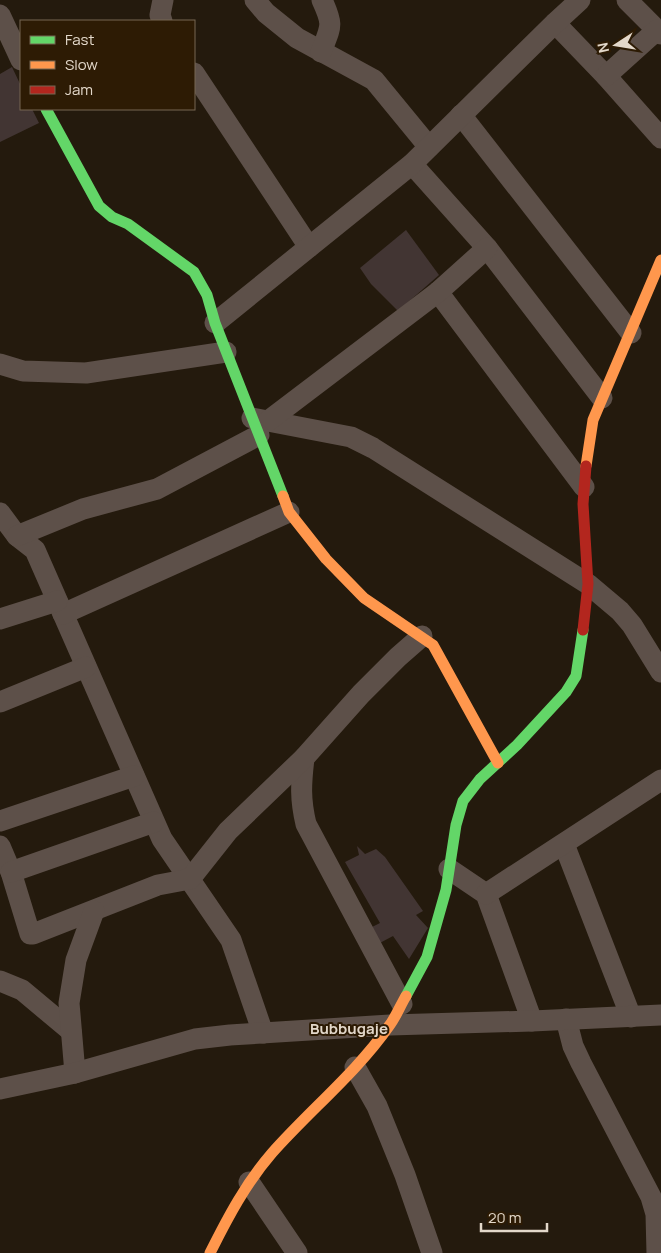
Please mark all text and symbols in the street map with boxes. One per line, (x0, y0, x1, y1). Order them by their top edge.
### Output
legend (20, 20, 195, 110)
north arrow (591, 20, 641, 70)
text: Fast (65, 29, 94, 50)
text: N (592, 41, 613, 55)
text: Slow (65, 54, 98, 75)
text: Jam (65, 79, 93, 100)
district label: Bubbugaje (310, 1018, 388, 1039)
scale bar (481, 1200, 547, 1232)
text: 20 m (488, 1207, 521, 1228)

